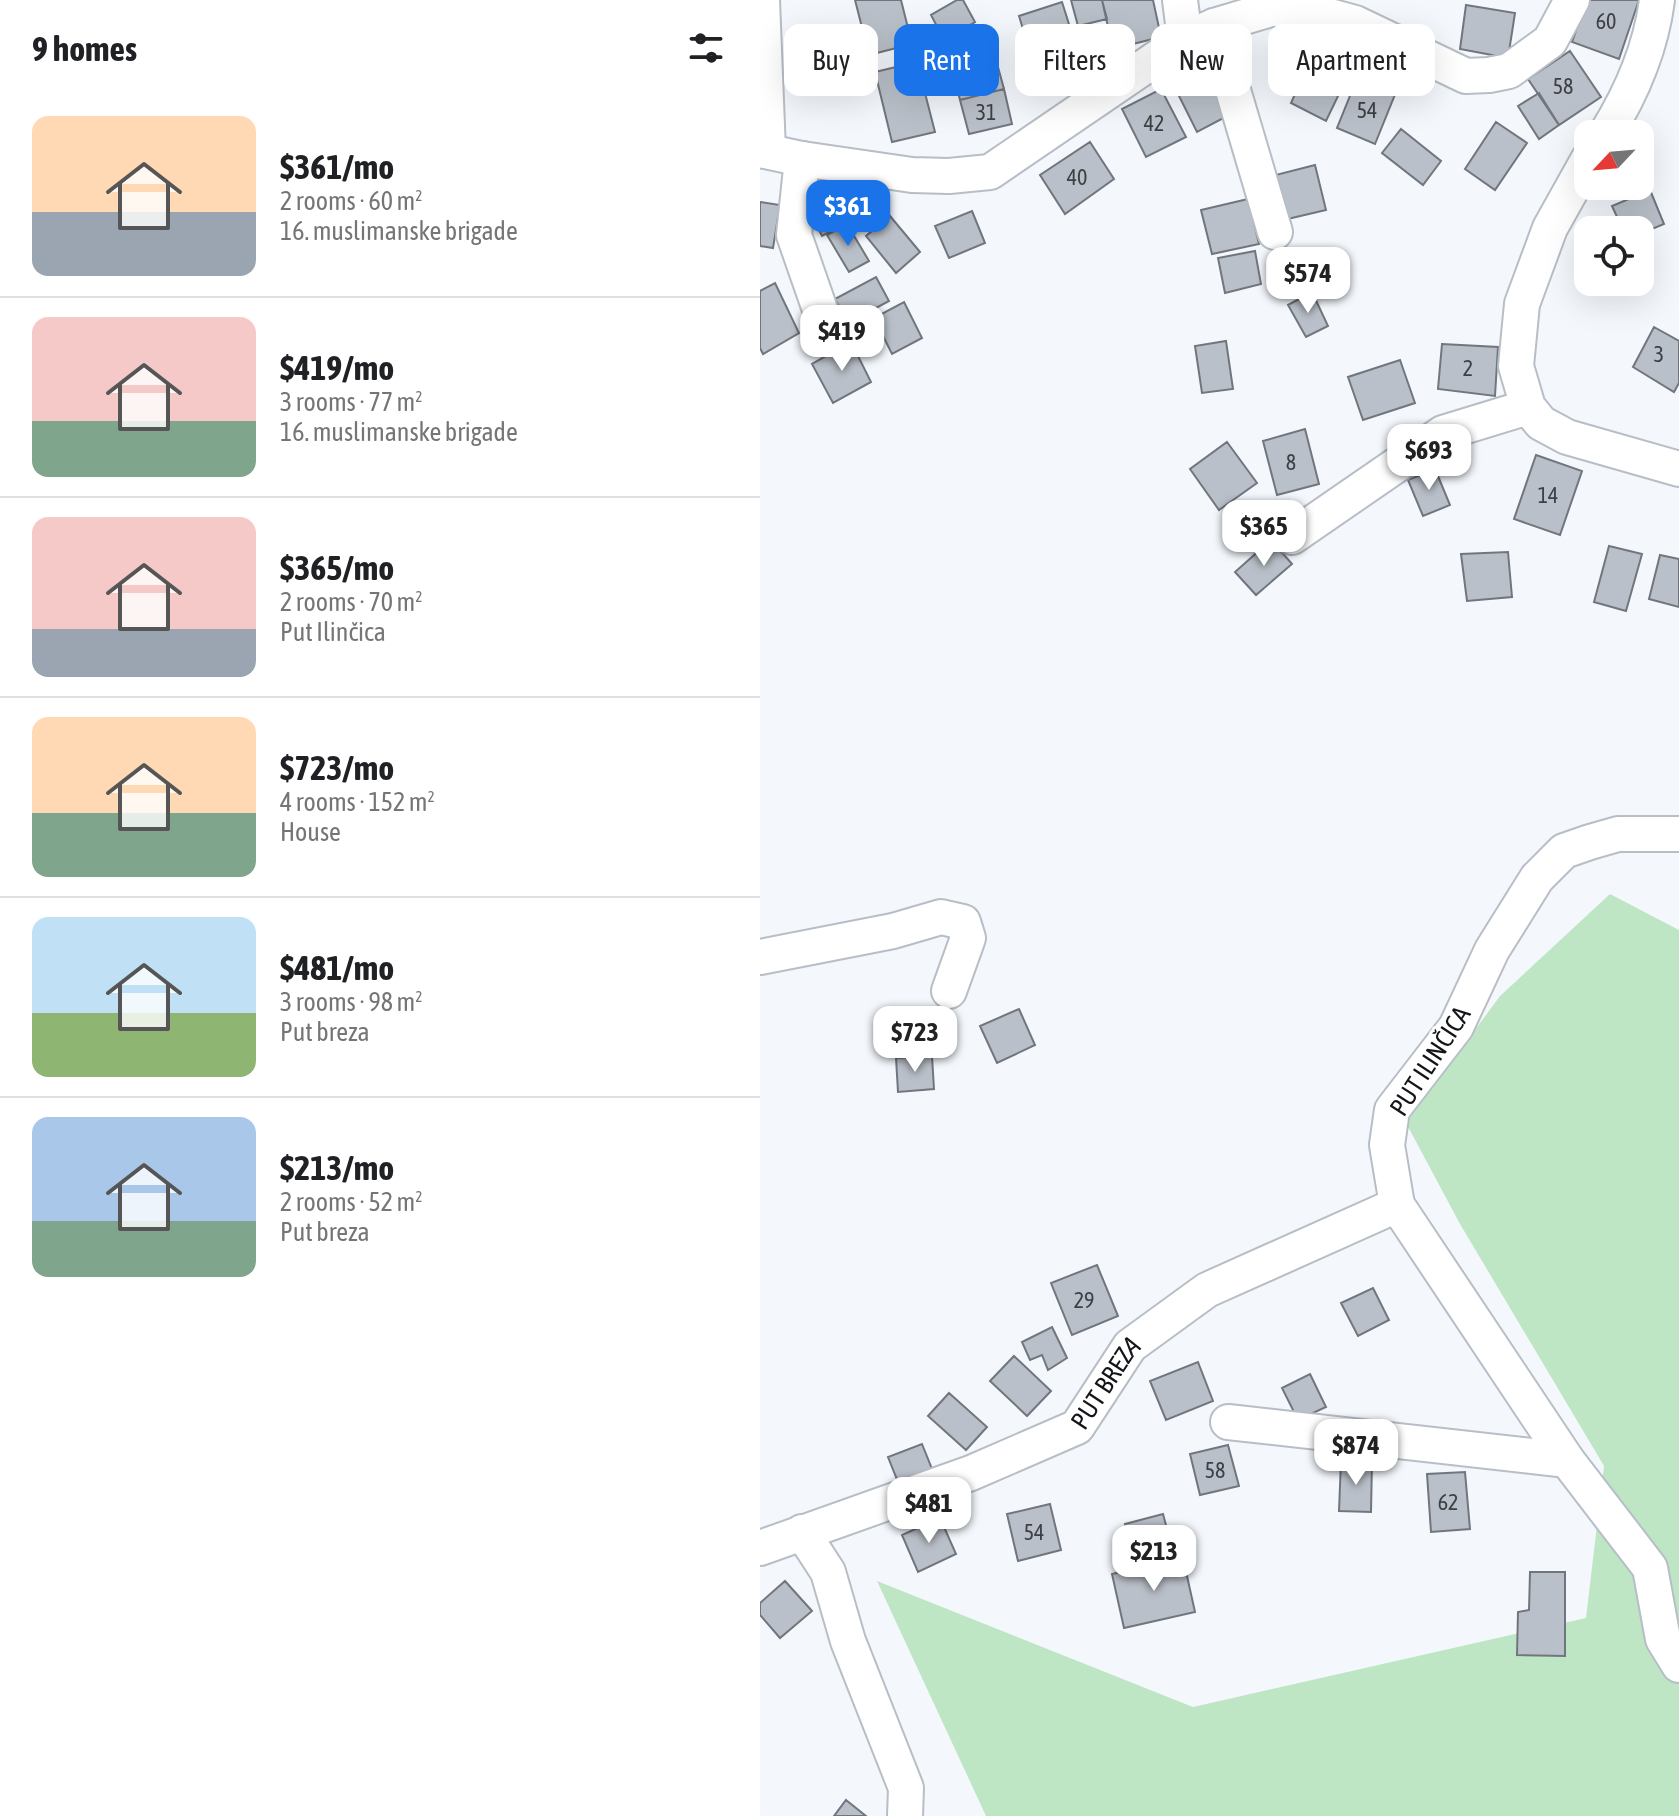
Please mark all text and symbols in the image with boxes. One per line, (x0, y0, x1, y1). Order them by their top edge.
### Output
house number: 60 (1596, 8, 1616, 34)
chip: Buy (784, 24, 878, 96)
chip: Rent (894, 24, 999, 96)
chip: Filters (1015, 24, 1135, 96)
chip: New (1151, 24, 1252, 96)
chip: Apartment (1268, 24, 1435, 96)
icon: filters (684, 26, 728, 70)
text: 9 homes (32, 29, 137, 68)
house number: 58 (1553, 73, 1573, 99)
house number: 54 (1357, 97, 1377, 123)
house number: 31 (976, 99, 996, 125)
house number: 42 (1144, 110, 1164, 136)
north arrow (1574, 120, 1654, 200)
map controls (1574, 120, 1654, 296)
text: $361/mo (280, 147, 394, 186)
icon: home (96, 148, 192, 244)
house number: 40 (1067, 164, 1087, 190)
pin: $361 (801, 180, 895, 248)
text: 2 rooms · 60 m² (280, 186, 422, 216)
text: $361 (824, 191, 872, 221)
text: 16. muslimanske brigade (280, 216, 518, 246)
button: locate (1574, 216, 1654, 296)
pin: $574 (1261, 247, 1355, 315)
text: $574 (1284, 258, 1332, 288)
pin: $419 (795, 305, 889, 373)
text: $419 (818, 316, 866, 346)
house number: 3 (1654, 341, 1664, 367)
text: $419/mo (280, 348, 394, 387)
icon: home (96, 349, 192, 445)
house number: 2 (1463, 355, 1473, 381)
text: 3 rooms · 77 m² (280, 387, 422, 417)
text: 16. muslimanske brigade (280, 417, 518, 447)
pin: $693 (1382, 424, 1476, 492)
text: $693 (1405, 435, 1453, 465)
house number: 8 (1286, 449, 1296, 475)
house number: 14 (1538, 482, 1558, 508)
pin: $365 (1217, 500, 1311, 568)
text: $365 (1240, 511, 1288, 541)
text: $365/mo (280, 548, 394, 587)
icon: home (96, 549, 192, 645)
text: 2 rooms · 70 m² (280, 587, 422, 617)
text: Put Ilinčica (280, 617, 386, 647)
text: $723/mo (280, 748, 394, 787)
icon: home (96, 749, 192, 845)
text: 4 rooms · 152 m² (280, 787, 435, 817)
text: House (280, 817, 341, 847)
text: $481/mo (280, 948, 394, 987)
icon: home (96, 949, 192, 1045)
text: 3 rooms · 98 m² (280, 987, 422, 1017)
street label: PUT ILINČICA (1384, 1000, 1477, 1121)
pin: $723 (868, 1006, 962, 1074)
text: Put breza (280, 1017, 370, 1047)
text: $723 (891, 1017, 939, 1047)
text: $213/mo (280, 1148, 394, 1187)
icon: home (96, 1149, 192, 1245)
text: 2 rooms · 52 m² (280, 1187, 422, 1217)
text: Put breza (280, 1217, 370, 1247)
house number: 29 (1074, 1287, 1094, 1313)
street label: PUT BREZA (1065, 1329, 1145, 1435)
pin: $874 (1309, 1419, 1403, 1487)
text: $874 (1332, 1430, 1380, 1460)
house number: 58 (1205, 1457, 1225, 1483)
pin: $481 (882, 1477, 976, 1545)
text: $481 (905, 1488, 953, 1518)
house number: 62 (1438, 1489, 1458, 1515)
house number: 54 (1024, 1519, 1044, 1545)
pin: $213 (1107, 1525, 1201, 1593)
text: $213 (1130, 1536, 1178, 1566)

